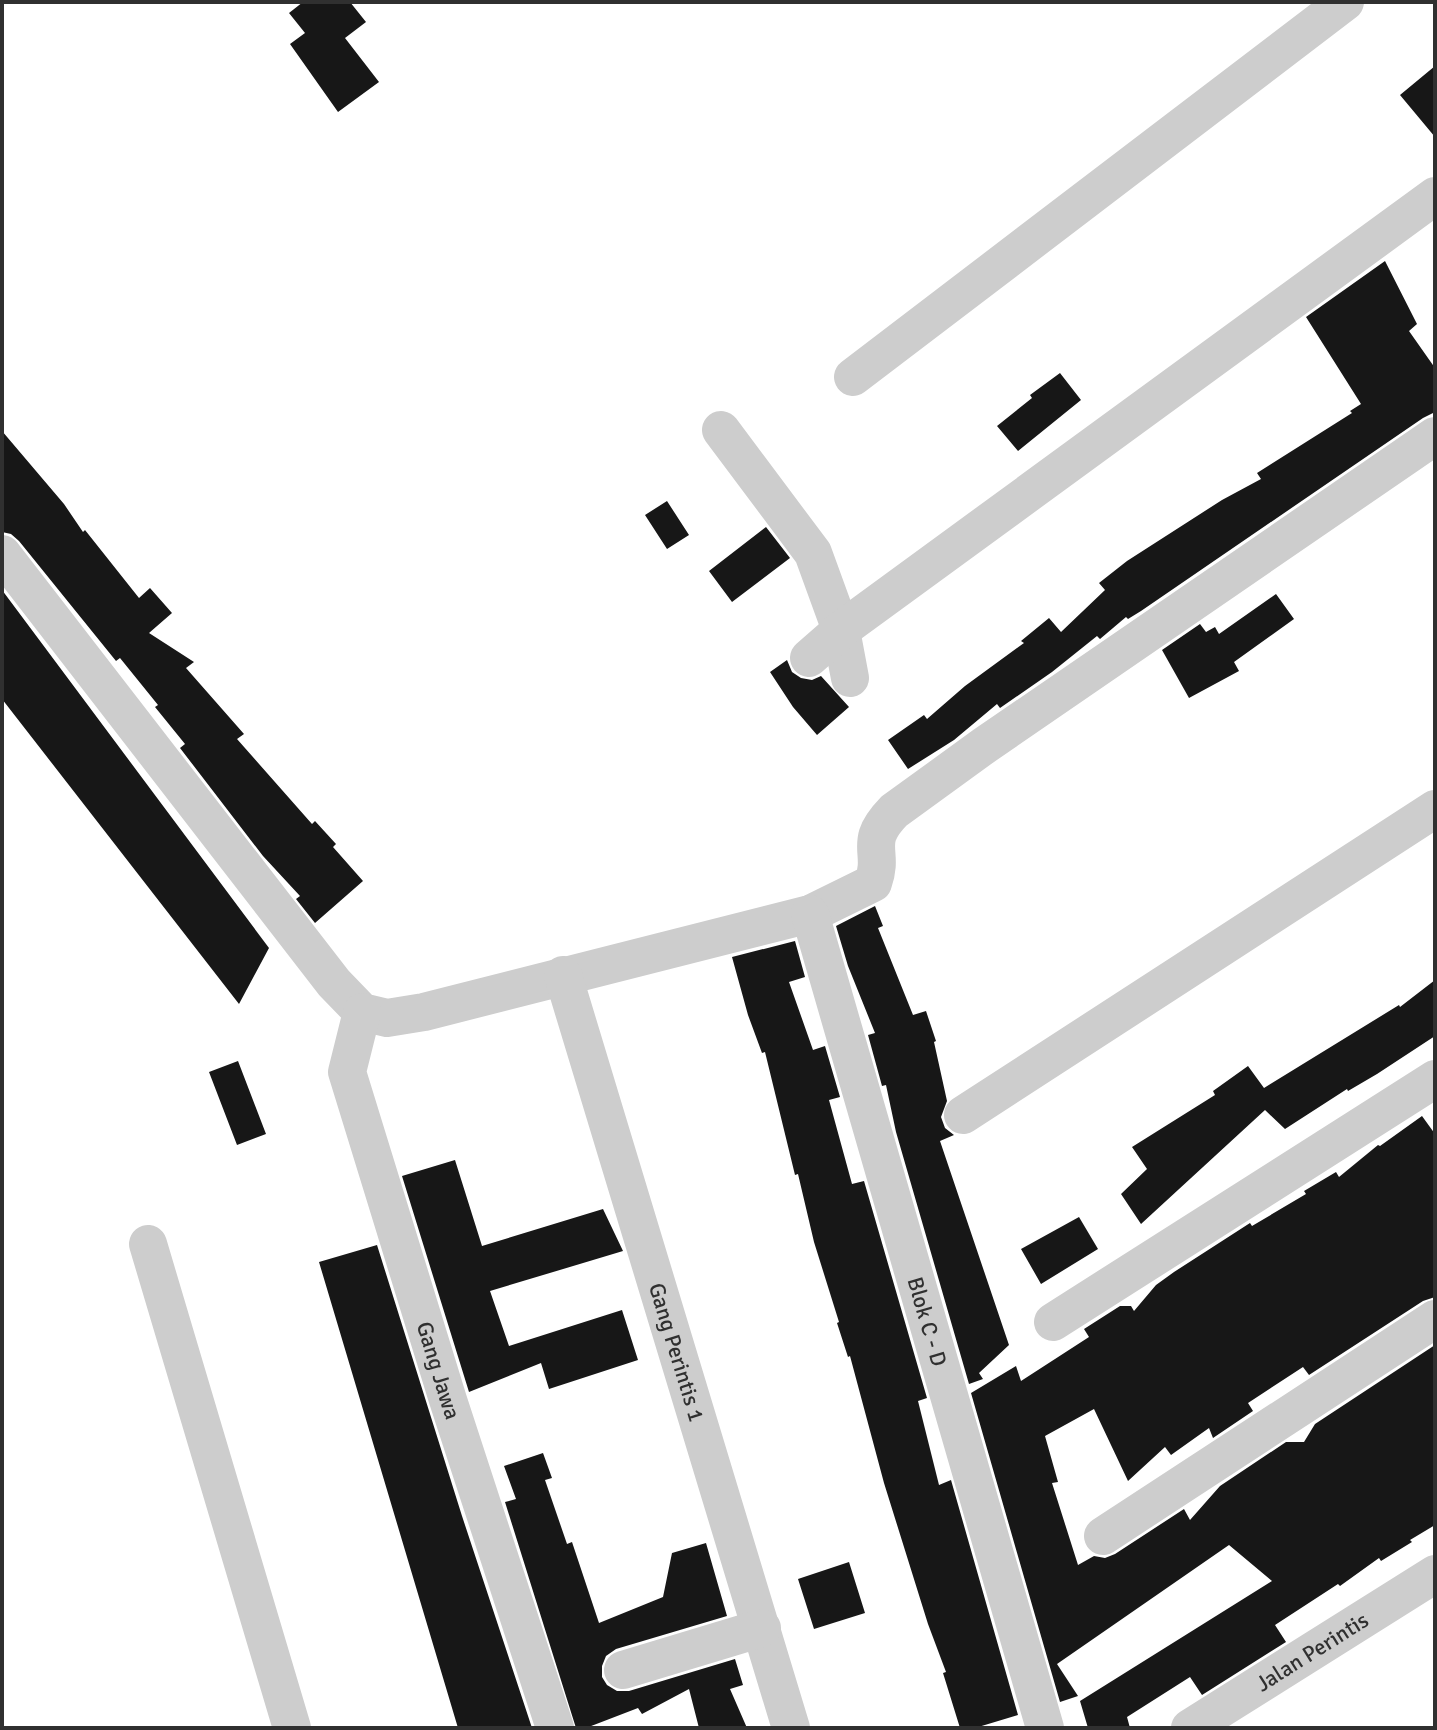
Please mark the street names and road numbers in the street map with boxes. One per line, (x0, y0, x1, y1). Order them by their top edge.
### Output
street label: Blok C - D (902, 1273, 953, 1369)
street label: Gang Perintis 1 (643, 1280, 711, 1425)
street label: Gang Jawa (411, 1318, 467, 1423)
street label: Jalan Perintis (1251, 1606, 1373, 1697)

